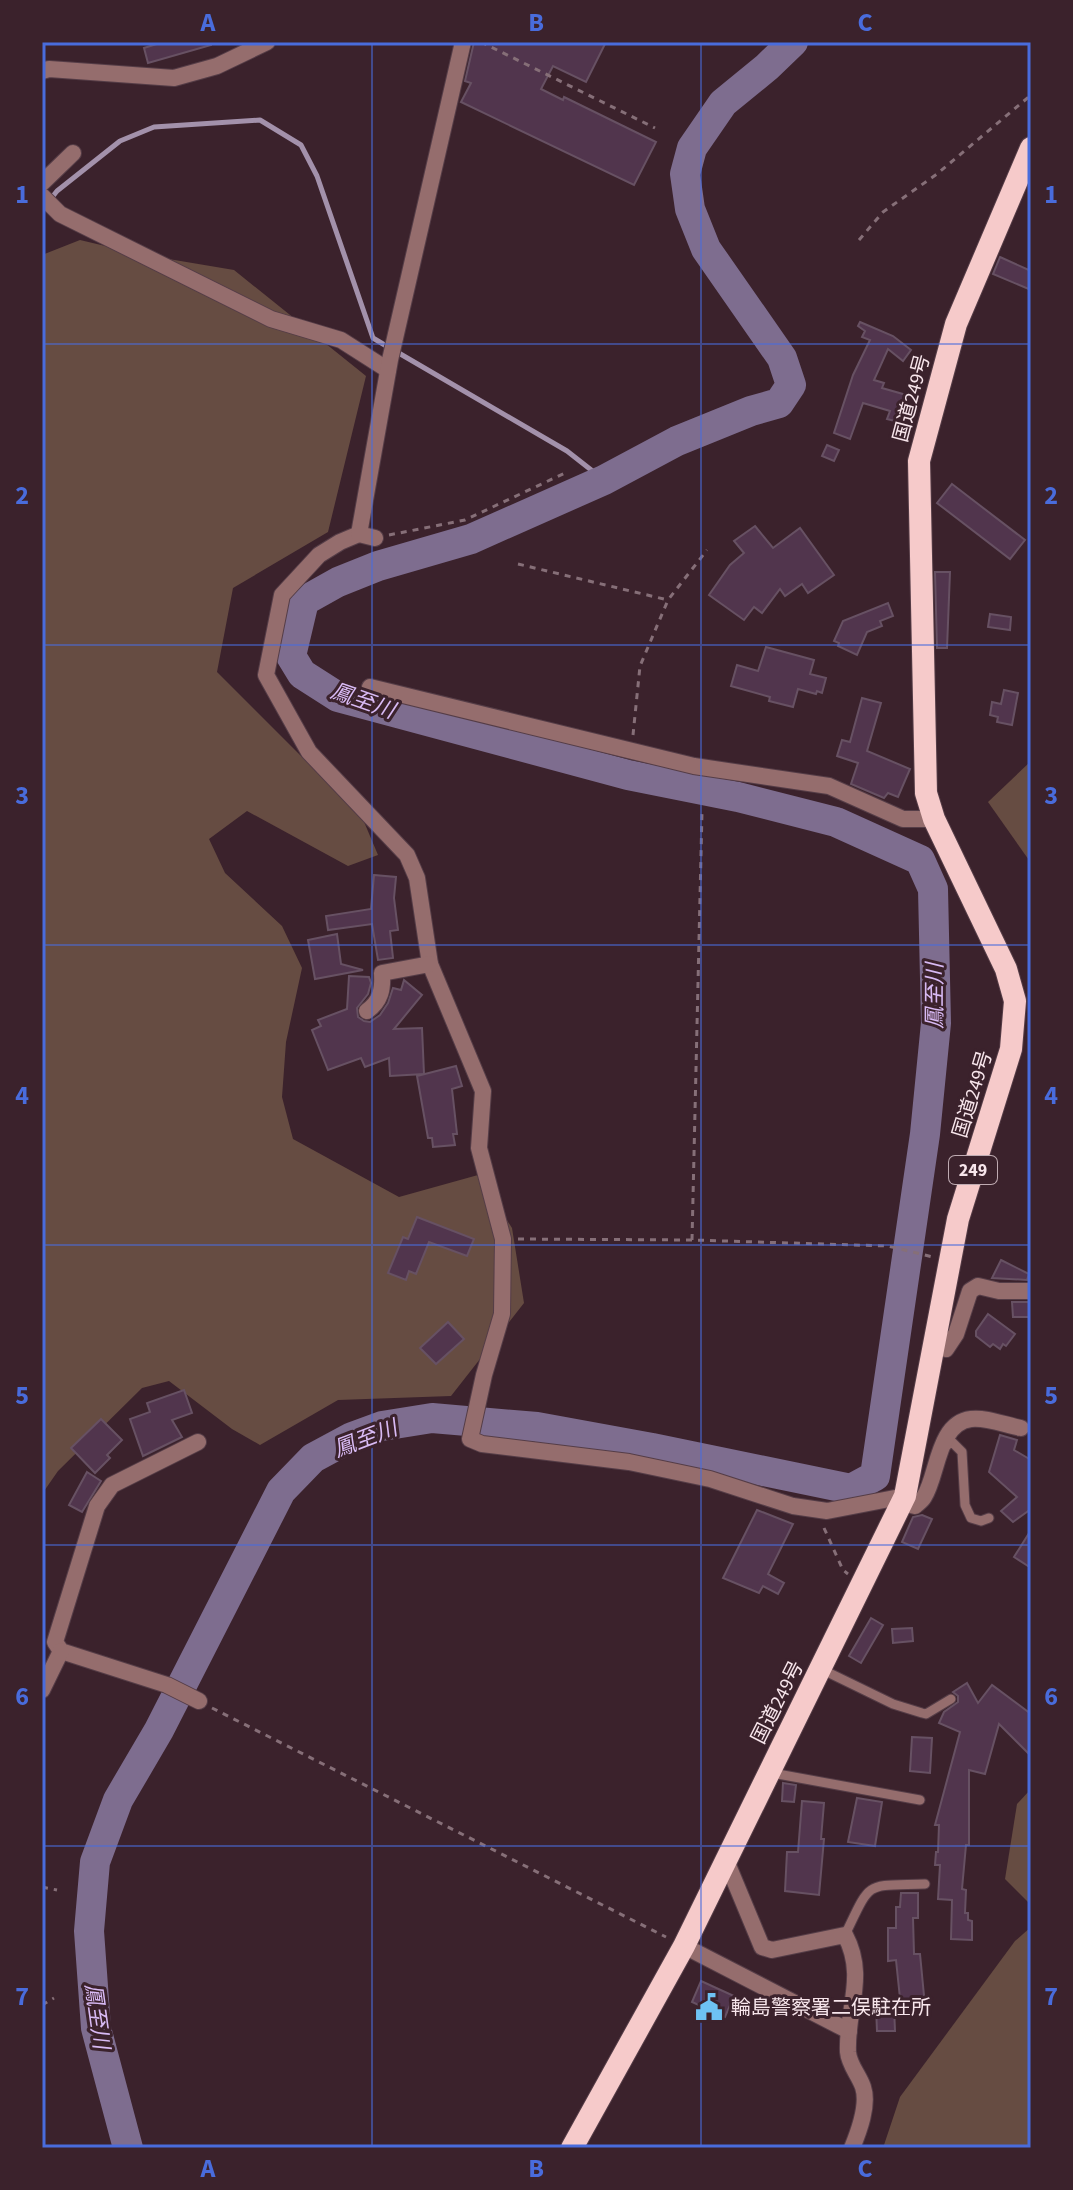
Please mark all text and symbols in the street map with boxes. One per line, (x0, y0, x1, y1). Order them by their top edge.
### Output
text: A (200, 4, 217, 41)
text: B (528, 4, 544, 41)
text: C (857, 4, 873, 41)
text: 1 (15, 176, 29, 213)
text: 1 (1044, 176, 1058, 213)
street label: 国道249号 (887, 351, 937, 445)
text: 2 (15, 477, 29, 514)
text: 2 (1044, 477, 1058, 514)
water label: 鳳至川 (326, 675, 401, 727)
text: 3 (15, 777, 29, 814)
text: 3 (1044, 777, 1058, 814)
water label: 鳳至川 (919, 961, 951, 1029)
street label: 国道249号 (946, 1047, 999, 1141)
text: 4 (15, 1077, 29, 1114)
text: 4 (1044, 1077, 1058, 1114)
road number: 249 (949, 1156, 997, 1184)
text: 5 (15, 1377, 29, 1414)
text: 5 (1044, 1377, 1058, 1414)
water label: 鳳至川 (329, 1411, 404, 1466)
street label: 国道249号 (745, 1656, 811, 1749)
text: 6 (15, 1678, 29, 1715)
text: 6 (1044, 1678, 1058, 1715)
text: 7 (15, 1978, 29, 2015)
text: 7 (1044, 1978, 1058, 2015)
water label: 鳳至川 (77, 1981, 118, 2053)
public building icon: 輪島警察署二俣駐在所 (694, 1992, 724, 2022)
place label: 輪島警察署二俣駐在所 (731, 1994, 931, 2022)
text: A (200, 2150, 217, 2187)
text: B (528, 2150, 544, 2187)
text: C (857, 2150, 873, 2187)

